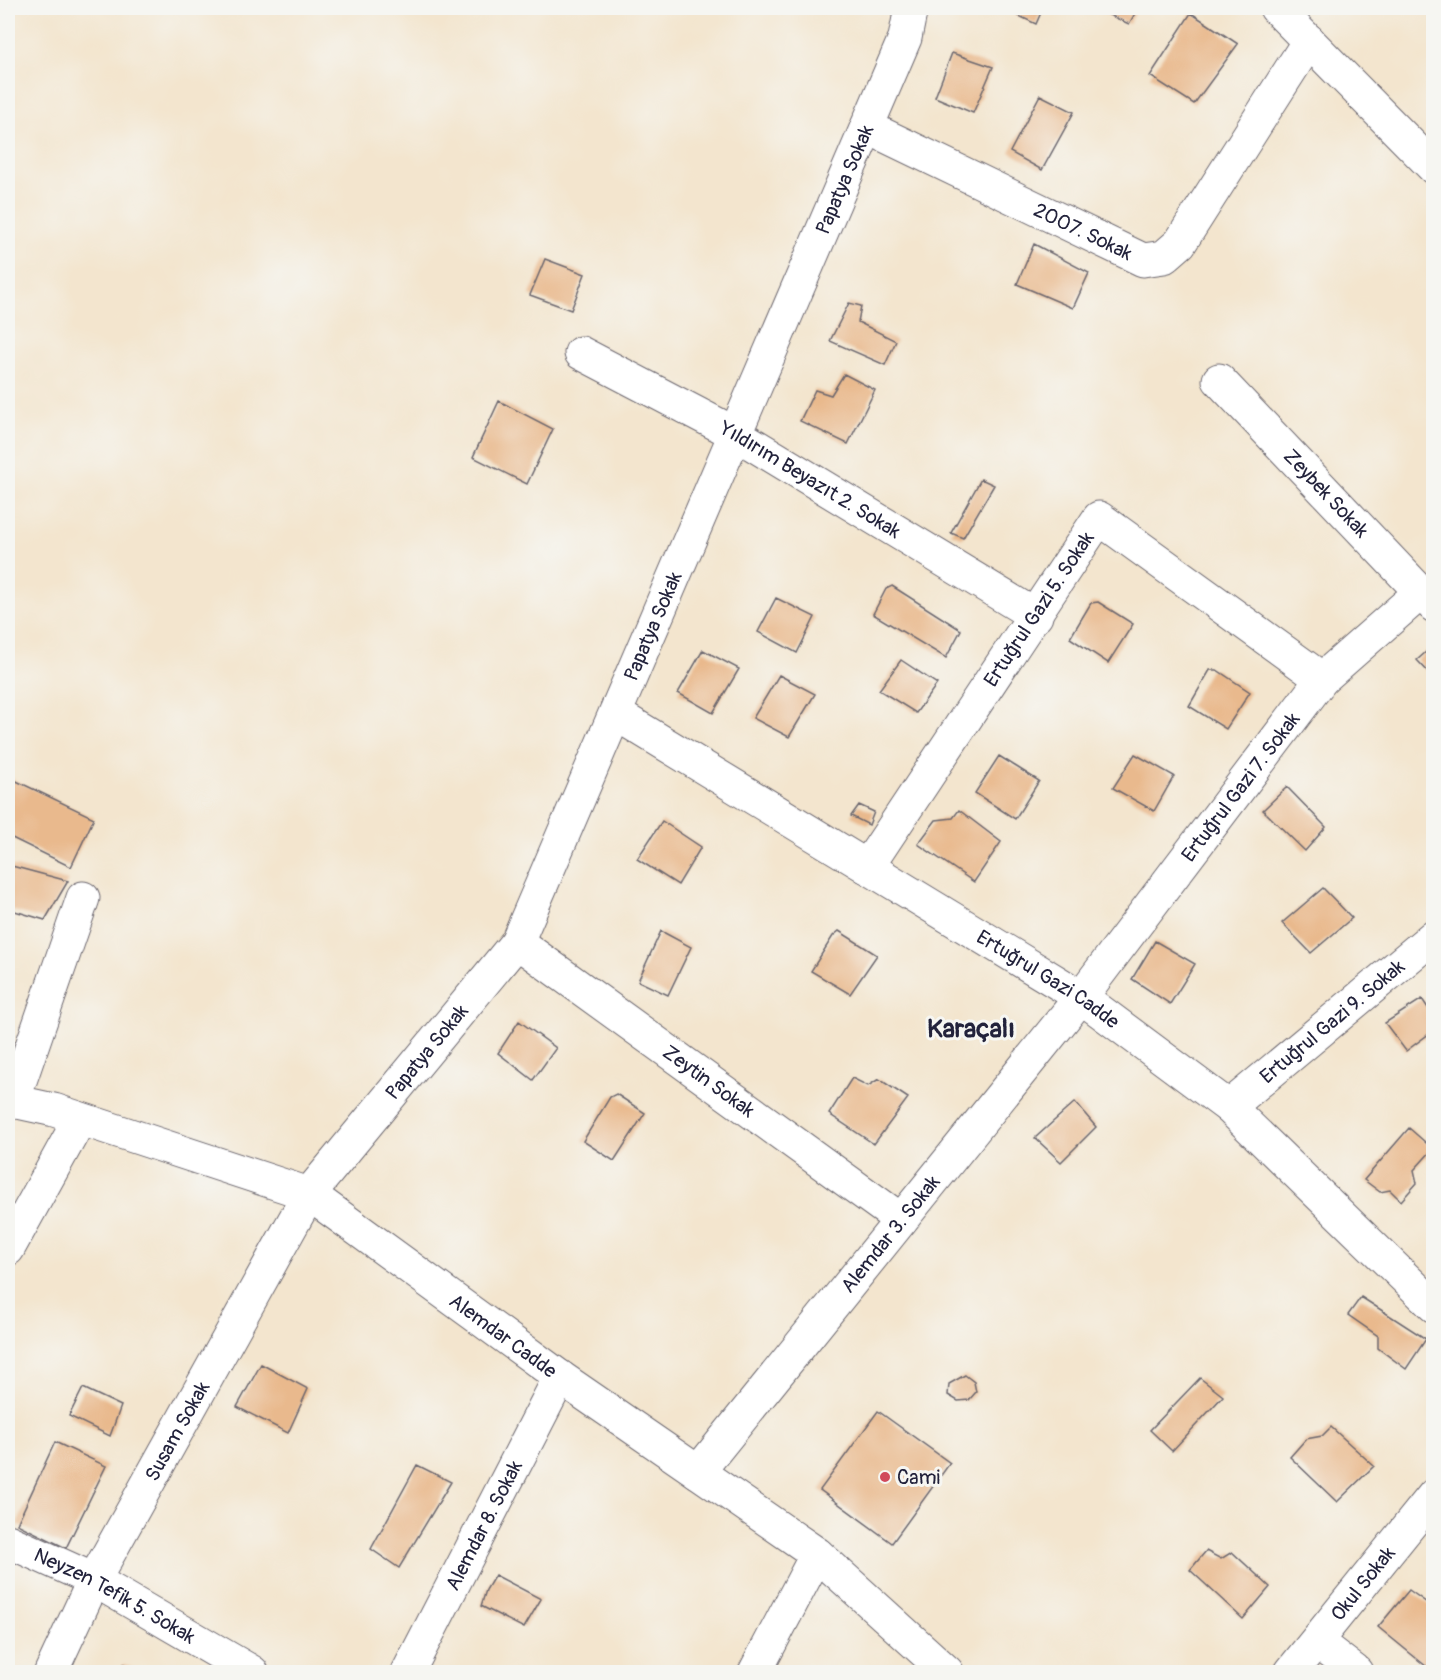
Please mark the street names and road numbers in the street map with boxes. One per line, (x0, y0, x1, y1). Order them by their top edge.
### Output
street label: Papatya Sokak (810, 121, 879, 238)
street label: 2007. Sokak (1030, 197, 1137, 266)
street label: Yıldırım Beyazıt 2. Sokak (714, 415, 906, 544)
street label: Zeybek Sokak (1278, 444, 1375, 543)
street label: Ertuğrul Gazi 5. Sokak (978, 526, 1100, 692)
street label: Papatya Sokak (619, 567, 688, 685)
street label: Ertuğrul Gazi 7. Sokak (1176, 707, 1306, 867)
street label: Ertuğrul Gazi Cadde (972, 925, 1124, 1034)
street label: Ertuğrul Gazi 9. Sokak (1255, 954, 1410, 1089)
street label: Papatya Sokak (380, 999, 474, 1105)
street label: Zeytin Sokak (658, 1040, 760, 1123)
street label: Alemdar 3. Sokak (835, 1170, 946, 1298)
street label: Alemdar Cadde (444, 1289, 562, 1384)
street label: Susam Sokak (140, 1376, 216, 1486)
street label: Alemdar 8. Sokak (440, 1456, 528, 1595)
street label: Okul Sokak (1325, 1541, 1401, 1626)
street label: Neyzen Tefik 5. Sokak (30, 1543, 200, 1650)

